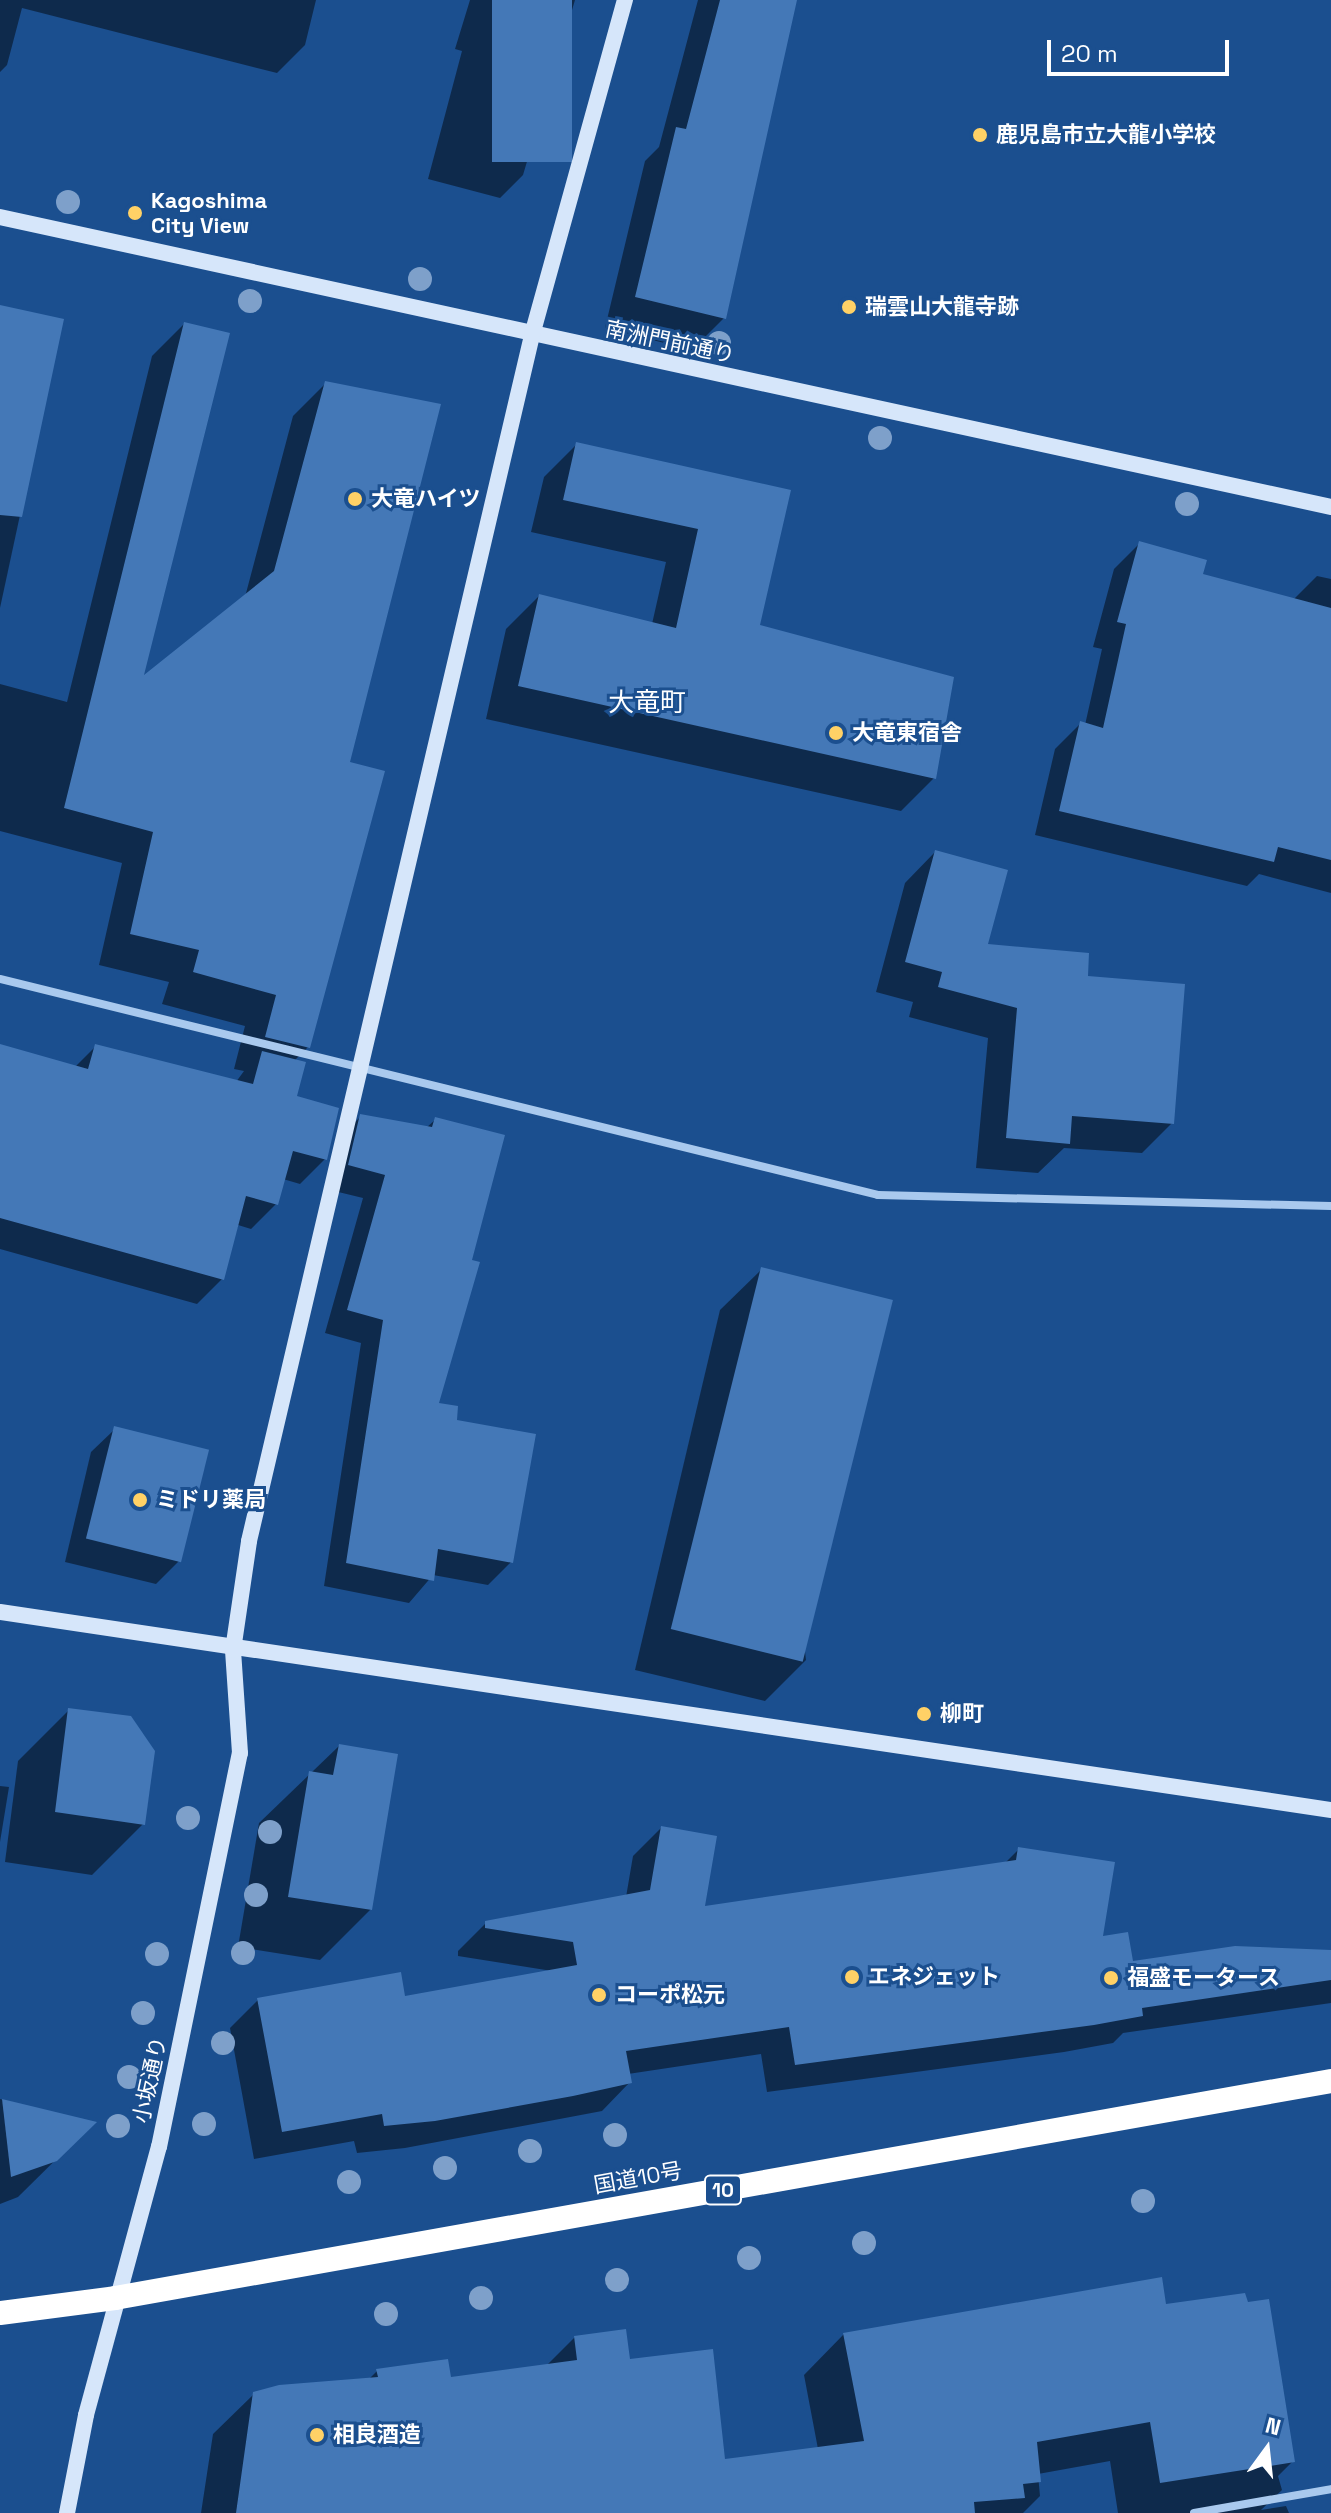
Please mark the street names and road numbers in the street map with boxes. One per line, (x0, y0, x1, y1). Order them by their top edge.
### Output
street label: 南洲門前通り (603, 315, 737, 369)
street label: 小坂通り (128, 2034, 172, 2126)
street label: 国道10号 (592, 2157, 684, 2199)
road number: 10 (703, 2174, 743, 2206)

